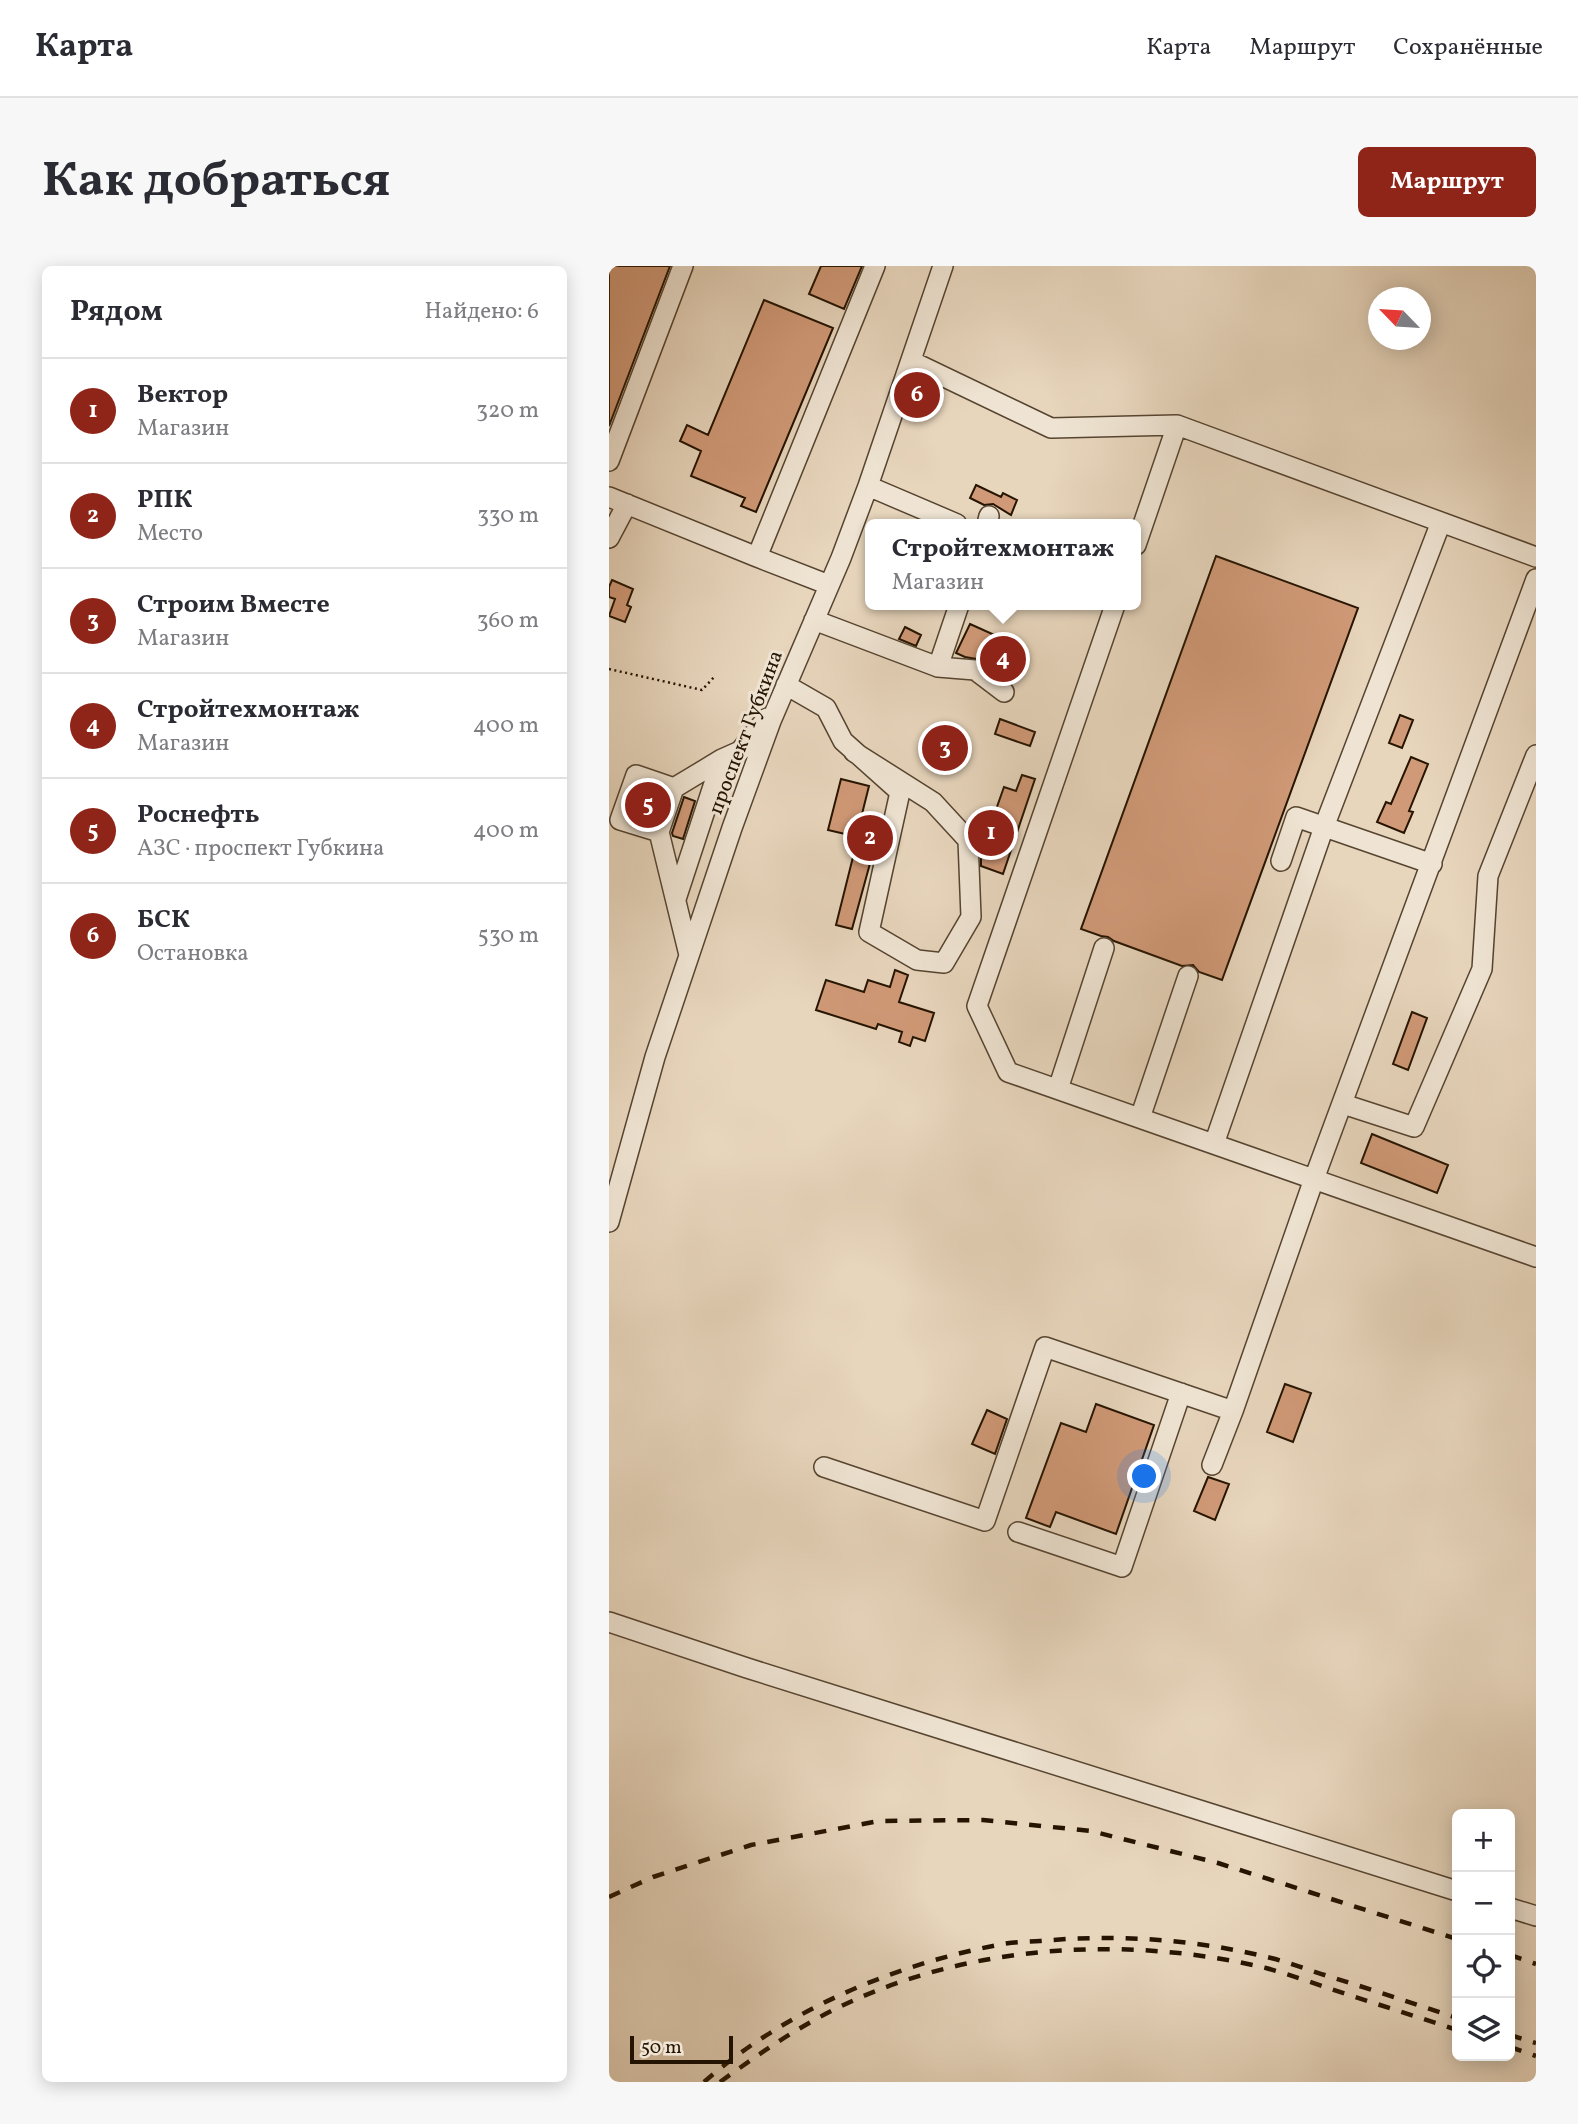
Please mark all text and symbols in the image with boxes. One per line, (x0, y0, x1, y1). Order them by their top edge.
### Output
text: Карта (35, 25, 133, 71)
text: Карта (1146, 31, 1211, 65)
text: Маршрут (1249, 31, 1355, 65)
text: Сохранённые (1393, 31, 1543, 65)
button: Маршрут (1358, 147, 1536, 217)
text: Как добраться (42, 148, 390, 217)
north arrow (1368, 287, 1431, 350)
text: Рядом (70, 291, 163, 333)
text: Найдено: 6 (424, 296, 539, 328)
pin: 6 (894, 369, 940, 421)
text: Вектор (137, 377, 228, 413)
text: 1 (88, 395, 98, 427)
text: 320 m (476, 395, 539, 427)
text: Магазин (137, 413, 229, 445)
text: РПК (137, 482, 193, 518)
text: 2 (87, 500, 99, 532)
text: 330 m (477, 500, 539, 532)
text: Место (137, 518, 203, 550)
popup (865, 519, 1141, 610)
text: Стройтехмонтаж (892, 531, 1114, 567)
text: Магазин (892, 567, 984, 599)
text: Строим Вместе (137, 587, 330, 623)
text: 3 (87, 605, 99, 637)
text: 360 m (477, 605, 539, 637)
text: Магазин (137, 623, 229, 655)
pin: 4 (980, 633, 1026, 685)
street label: проспект Губкина (702, 646, 791, 819)
text: Стройтехмонтаж (137, 692, 360, 728)
text: 4 (86, 710, 100, 742)
text: 400 m (473, 710, 539, 742)
pin: 3 (922, 722, 968, 774)
text: Магазин (137, 728, 229, 760)
pin: 5 (625, 779, 671, 831)
text: Роснефть (137, 797, 260, 833)
pin: 1 (968, 807, 1014, 859)
pin: 2 (847, 812, 893, 864)
text: 5 (87, 815, 99, 847)
text: 400 m (473, 815, 539, 847)
text: АЗС · проспект Губкина (137, 833, 384, 865)
text: БСК (137, 902, 190, 938)
text: 6 (87, 920, 99, 952)
text: 530 m (478, 920, 539, 952)
text: Остановка (137, 938, 249, 970)
your location (1127, 1459, 1161, 1493)
map controls (1452, 1809, 1515, 2061)
button: + (1452, 1809, 1515, 1872)
button: − (1452, 1872, 1515, 1935)
button: locate (1452, 1935, 1515, 1998)
button: layers (1452, 1998, 1515, 2061)
scale bar (630, 2033, 733, 2065)
text: 50 m (641, 2035, 682, 2061)

